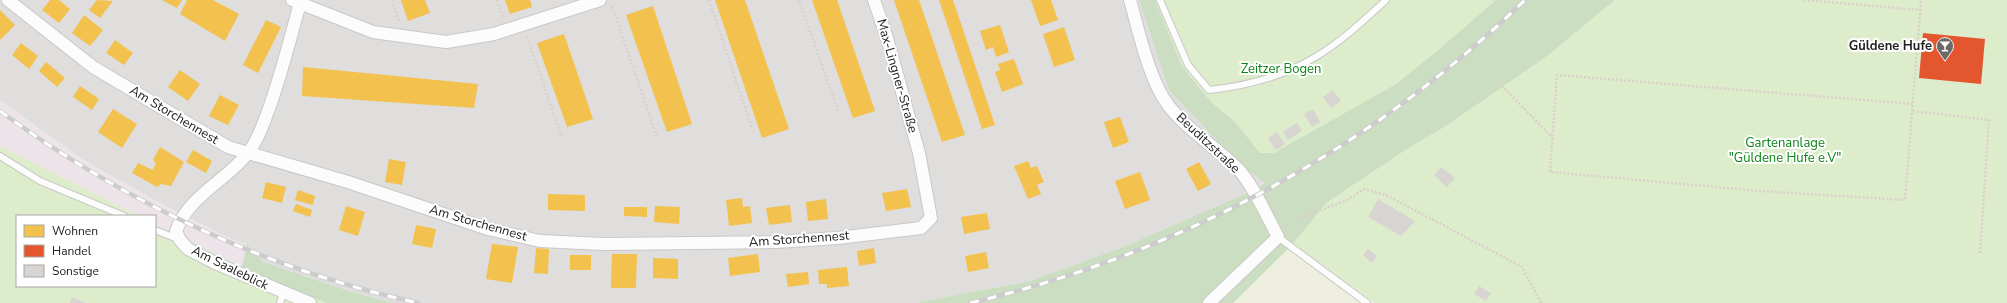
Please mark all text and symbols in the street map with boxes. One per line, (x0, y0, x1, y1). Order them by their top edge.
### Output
street label: Max-Lingner-Straße (872, 17, 922, 135)
bar icon: Güldene Hufe (1935, 36, 1955, 61)
place label: Güldene Hufe (1849, 37, 1932, 55)
park label: Zeitzer Bogen (1241, 60, 1321, 78)
street label: Am Storchennest (126, 81, 222, 149)
street label: Beuditzstraße (1172, 109, 1244, 177)
park label: Gartenanlage "Güldene Hufe e.V" (1729, 134, 1841, 167)
street label: Am Storchennest (427, 200, 529, 246)
legend (16, 215, 156, 287)
text: Wohnen (52, 223, 98, 239)
street label: Am Storchennest (748, 226, 850, 251)
street label: Am Saaleblick (189, 242, 272, 295)
text: Handel (52, 243, 92, 259)
text: Sonstige (52, 263, 99, 279)

